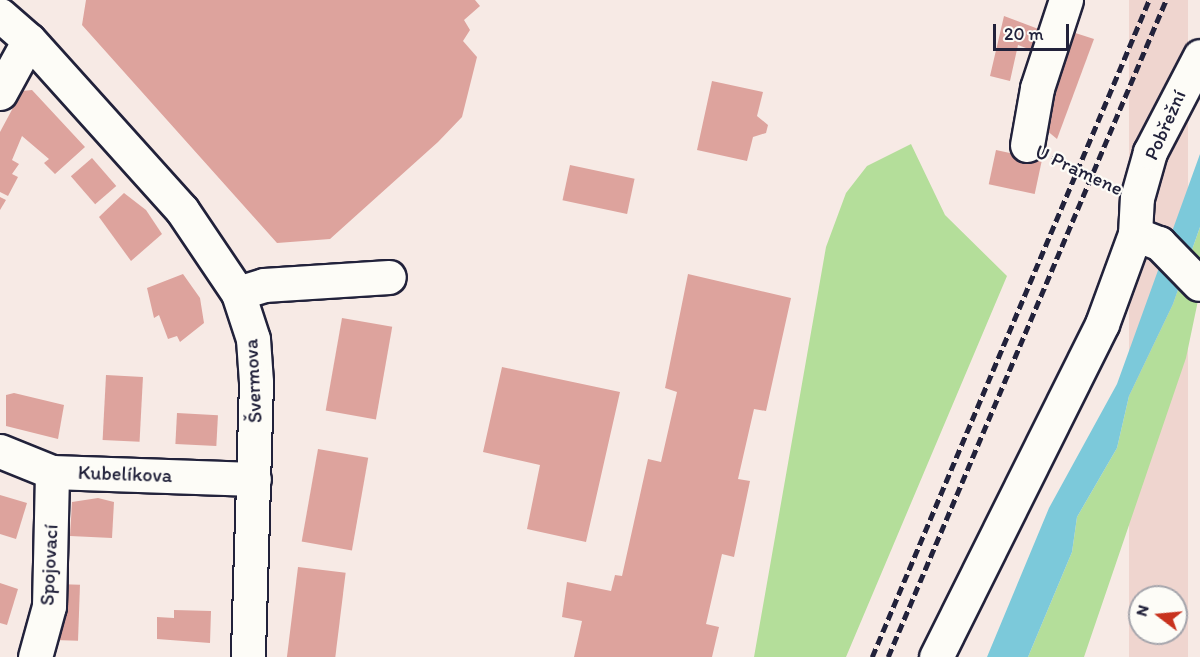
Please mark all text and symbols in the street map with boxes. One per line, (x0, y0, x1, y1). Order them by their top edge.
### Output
scale bar (996, 12, 1072, 50)
text: 20 m (1004, 23, 1044, 45)
street label: Pobřežní (1139, 86, 1191, 164)
street label: U Pramene (1031, 139, 1127, 201)
street label: Švermova (239, 338, 267, 424)
street label: Kubelíkova (77, 460, 173, 488)
street label: Spojovací (35, 524, 63, 606)
north arrow (1128, 585, 1188, 645)
text: N (1132, 603, 1153, 618)

